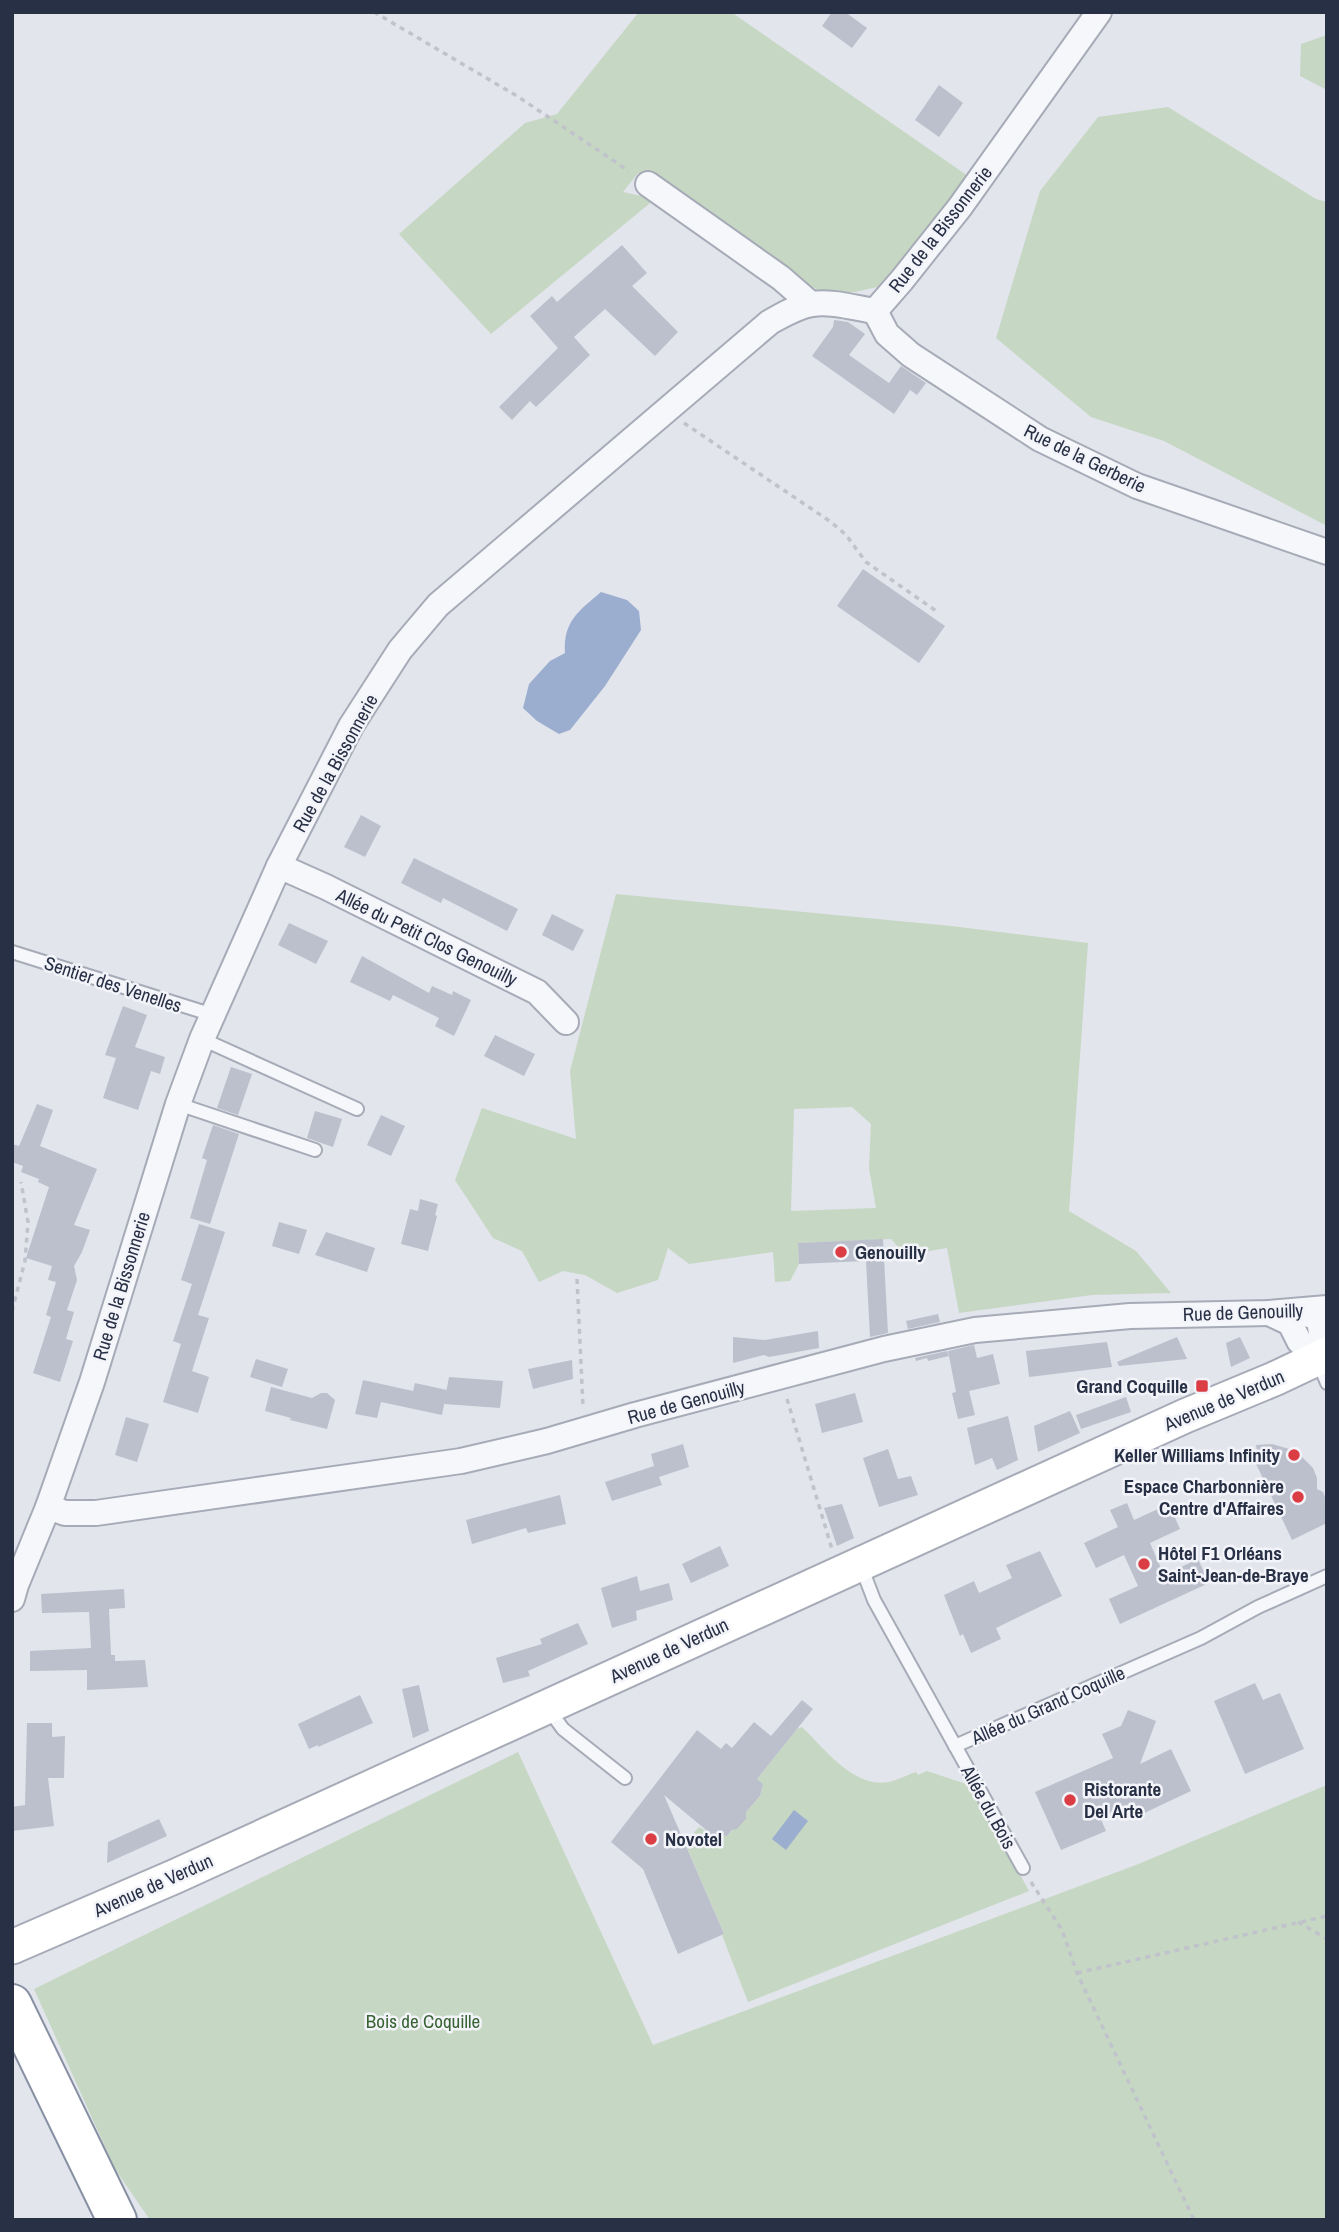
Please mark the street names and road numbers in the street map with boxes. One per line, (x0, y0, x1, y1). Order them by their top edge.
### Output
street label: Rue de la Bissonnerie (882, 160, 998, 298)
street label: Rue de la Gerberie (1020, 417, 1150, 499)
street label: Rue de la Bissonnerie (286, 689, 384, 837)
street label: Allée du Petit Clos Genouilly (331, 881, 522, 992)
street label: Sentier des Venelles (41, 950, 185, 1019)
street label: Rue de la Bissonnerie (86, 1208, 156, 1364)
street label: Rue de Genouilly (1182, 1297, 1304, 1327)
street label: Avenue de Verdun (1159, 1363, 1288, 1437)
street label: Rue de Genouilly (624, 1374, 748, 1430)
street label: Avenue de Verdun (605, 1611, 732, 1689)
street label: Allée du Grand Coquille (966, 1659, 1129, 1751)
street label: Allée du Bois (955, 1760, 1023, 1854)
street label: Avenue de Verdun (88, 1847, 217, 1923)

